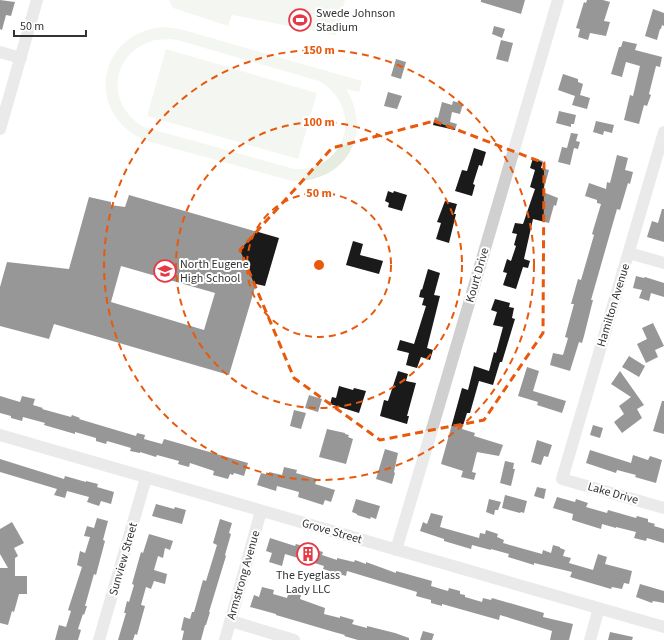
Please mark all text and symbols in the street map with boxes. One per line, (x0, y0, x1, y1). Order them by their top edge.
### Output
place label: Swede Johnson Stadium (316, 5, 395, 36)
sports icon: Swede Johnson Stadium (287, 7, 313, 33)
scale bar (14, 12, 86, 38)
text: 50 m (20, 18, 44, 35)
text: 150 m (303, 42, 335, 59)
text: 100 m (303, 114, 335, 131)
text: 50 m (306, 185, 332, 202)
street label: Kourt Drive (462, 246, 493, 305)
place label: North Eugene High School (180, 256, 249, 287)
school or university icon: North Eugene High School (152, 258, 178, 284)
centre of rings (312, 258, 326, 272)
street label: Hamilton Avenue (593, 261, 634, 349)
street label: Lake Drive (586, 478, 640, 509)
street label: Grove Street (300, 515, 364, 548)
street label: Sunview Street (105, 521, 142, 598)
street label: Armstrong Avenue (223, 529, 264, 622)
building icon: The Eyeglass Lady LLC (295, 541, 321, 567)
place label: The Eyeglass Lady LLC (276, 567, 340, 598)

